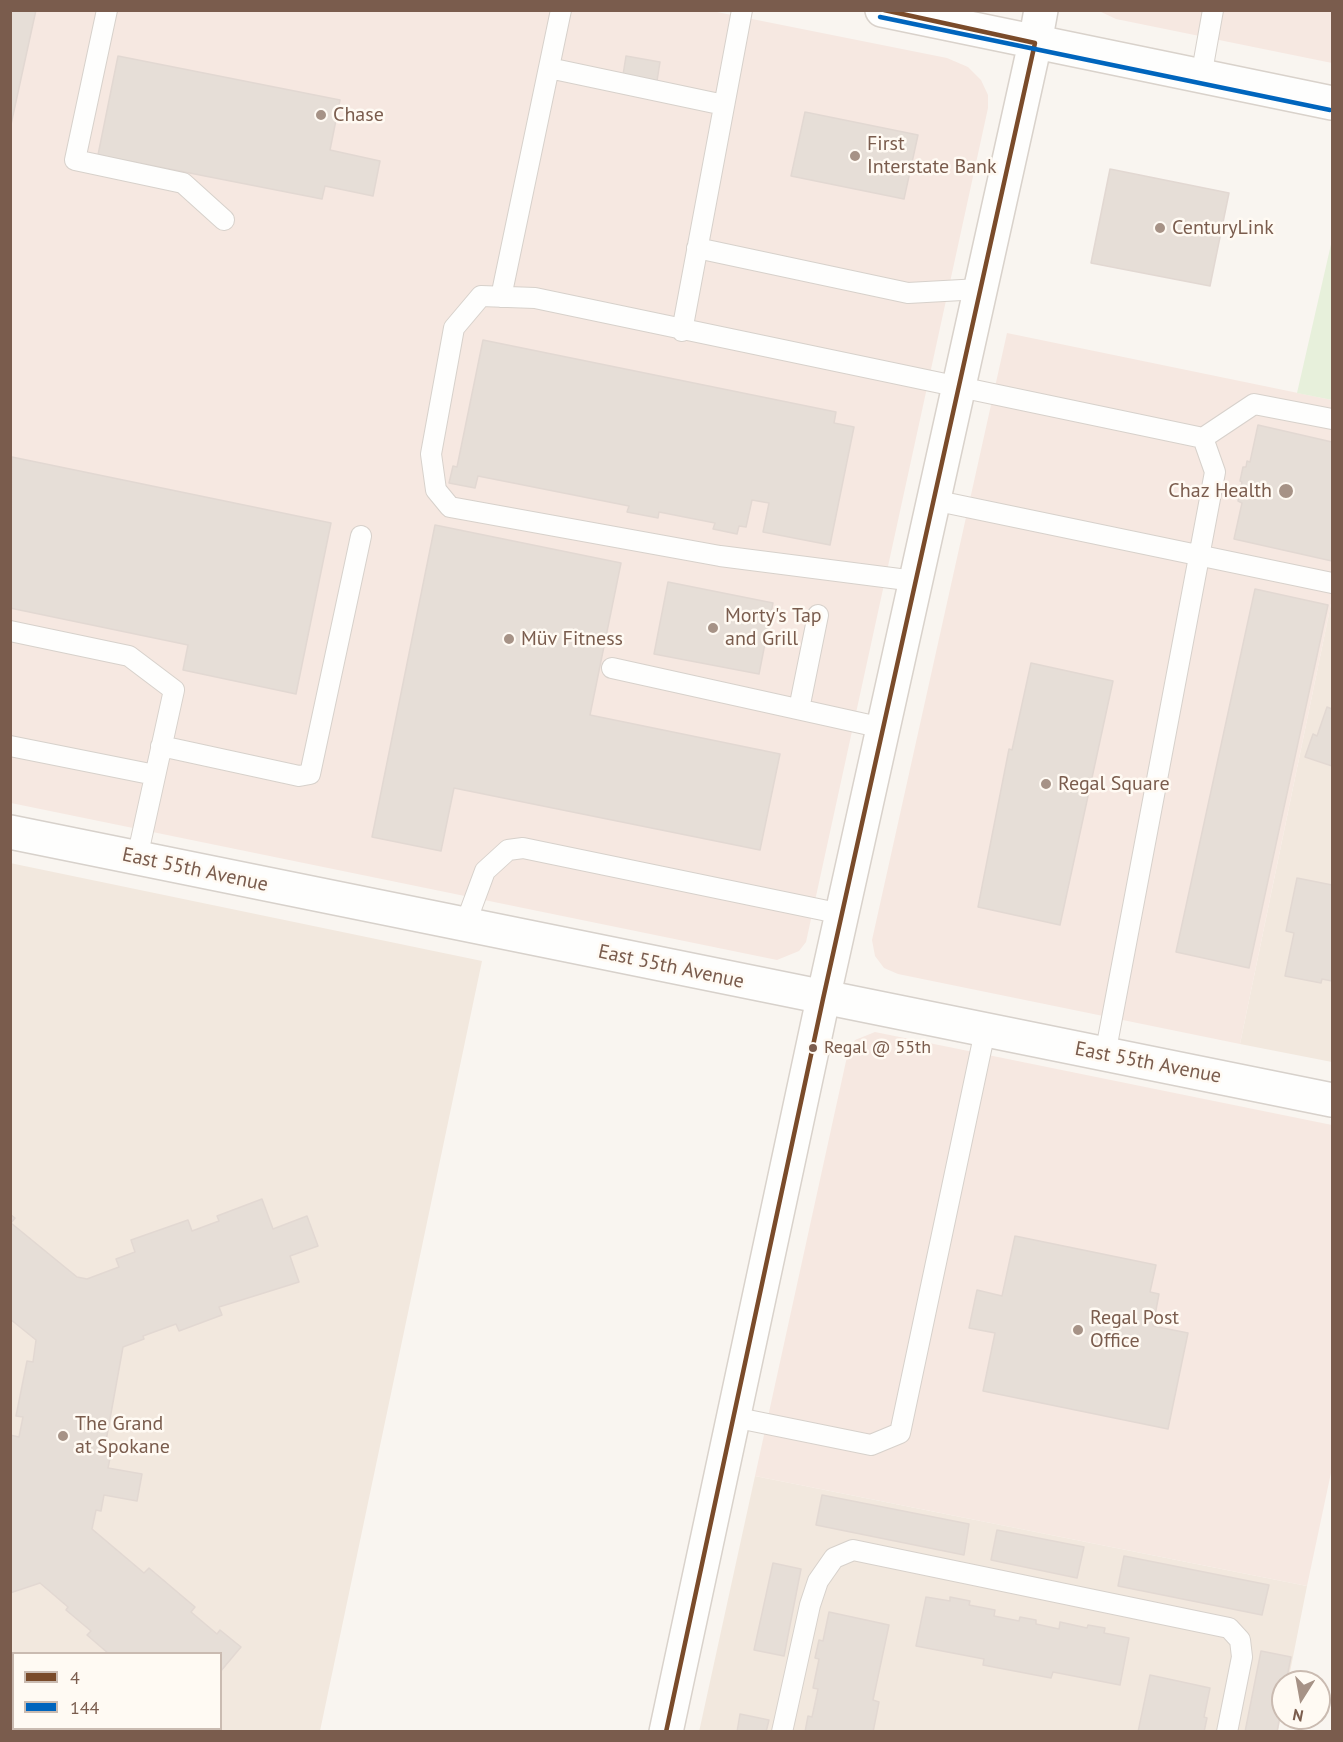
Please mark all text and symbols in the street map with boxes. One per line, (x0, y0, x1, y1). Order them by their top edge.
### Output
place label: Chase (333, 103, 384, 127)
marker: Chase (314, 108, 328, 122)
place label: First Interstate Bank (867, 132, 997, 179)
marker: First Interstate Bank (848, 149, 862, 163)
place label: CenturyLink (1172, 216, 1274, 240)
marker: CenturyLink (1153, 221, 1167, 235)
place label: Chaz Health (1168, 479, 1272, 503)
marker: Chaz Health (1277, 482, 1295, 500)
place label: Morty's Tap and Grill (725, 604, 822, 651)
marker: Morty's Tap and Grill (706, 621, 720, 635)
place label: Müv Fitness (521, 627, 623, 651)
marker: Müv Fitness (502, 632, 516, 646)
place label: Regal Square (1058, 772, 1170, 796)
marker: Regal Square (1039, 777, 1053, 791)
street label: East 55th Avenue (120, 843, 270, 897)
street label: East 55th Avenue (596, 940, 746, 994)
place label: Regal @ 55th (824, 1037, 931, 1059)
street label: East 55th Avenue (1073, 1037, 1223, 1089)
marker: Regal @ 55th (807, 1042, 819, 1054)
place label: Regal Post Office (1090, 1306, 1179, 1353)
marker: Regal Post Office (1071, 1323, 1085, 1337)
place label: The Grand at Spokane (75, 1412, 170, 1459)
marker: The Grand at Spokane (56, 1429, 70, 1443)
legend (12, 1652, 222, 1730)
text: 4 (70, 1666, 80, 1689)
north arrow (1271, 1670, 1331, 1730)
text: 144 (70, 1696, 99, 1719)
text: N (1291, 1705, 1305, 1727)

